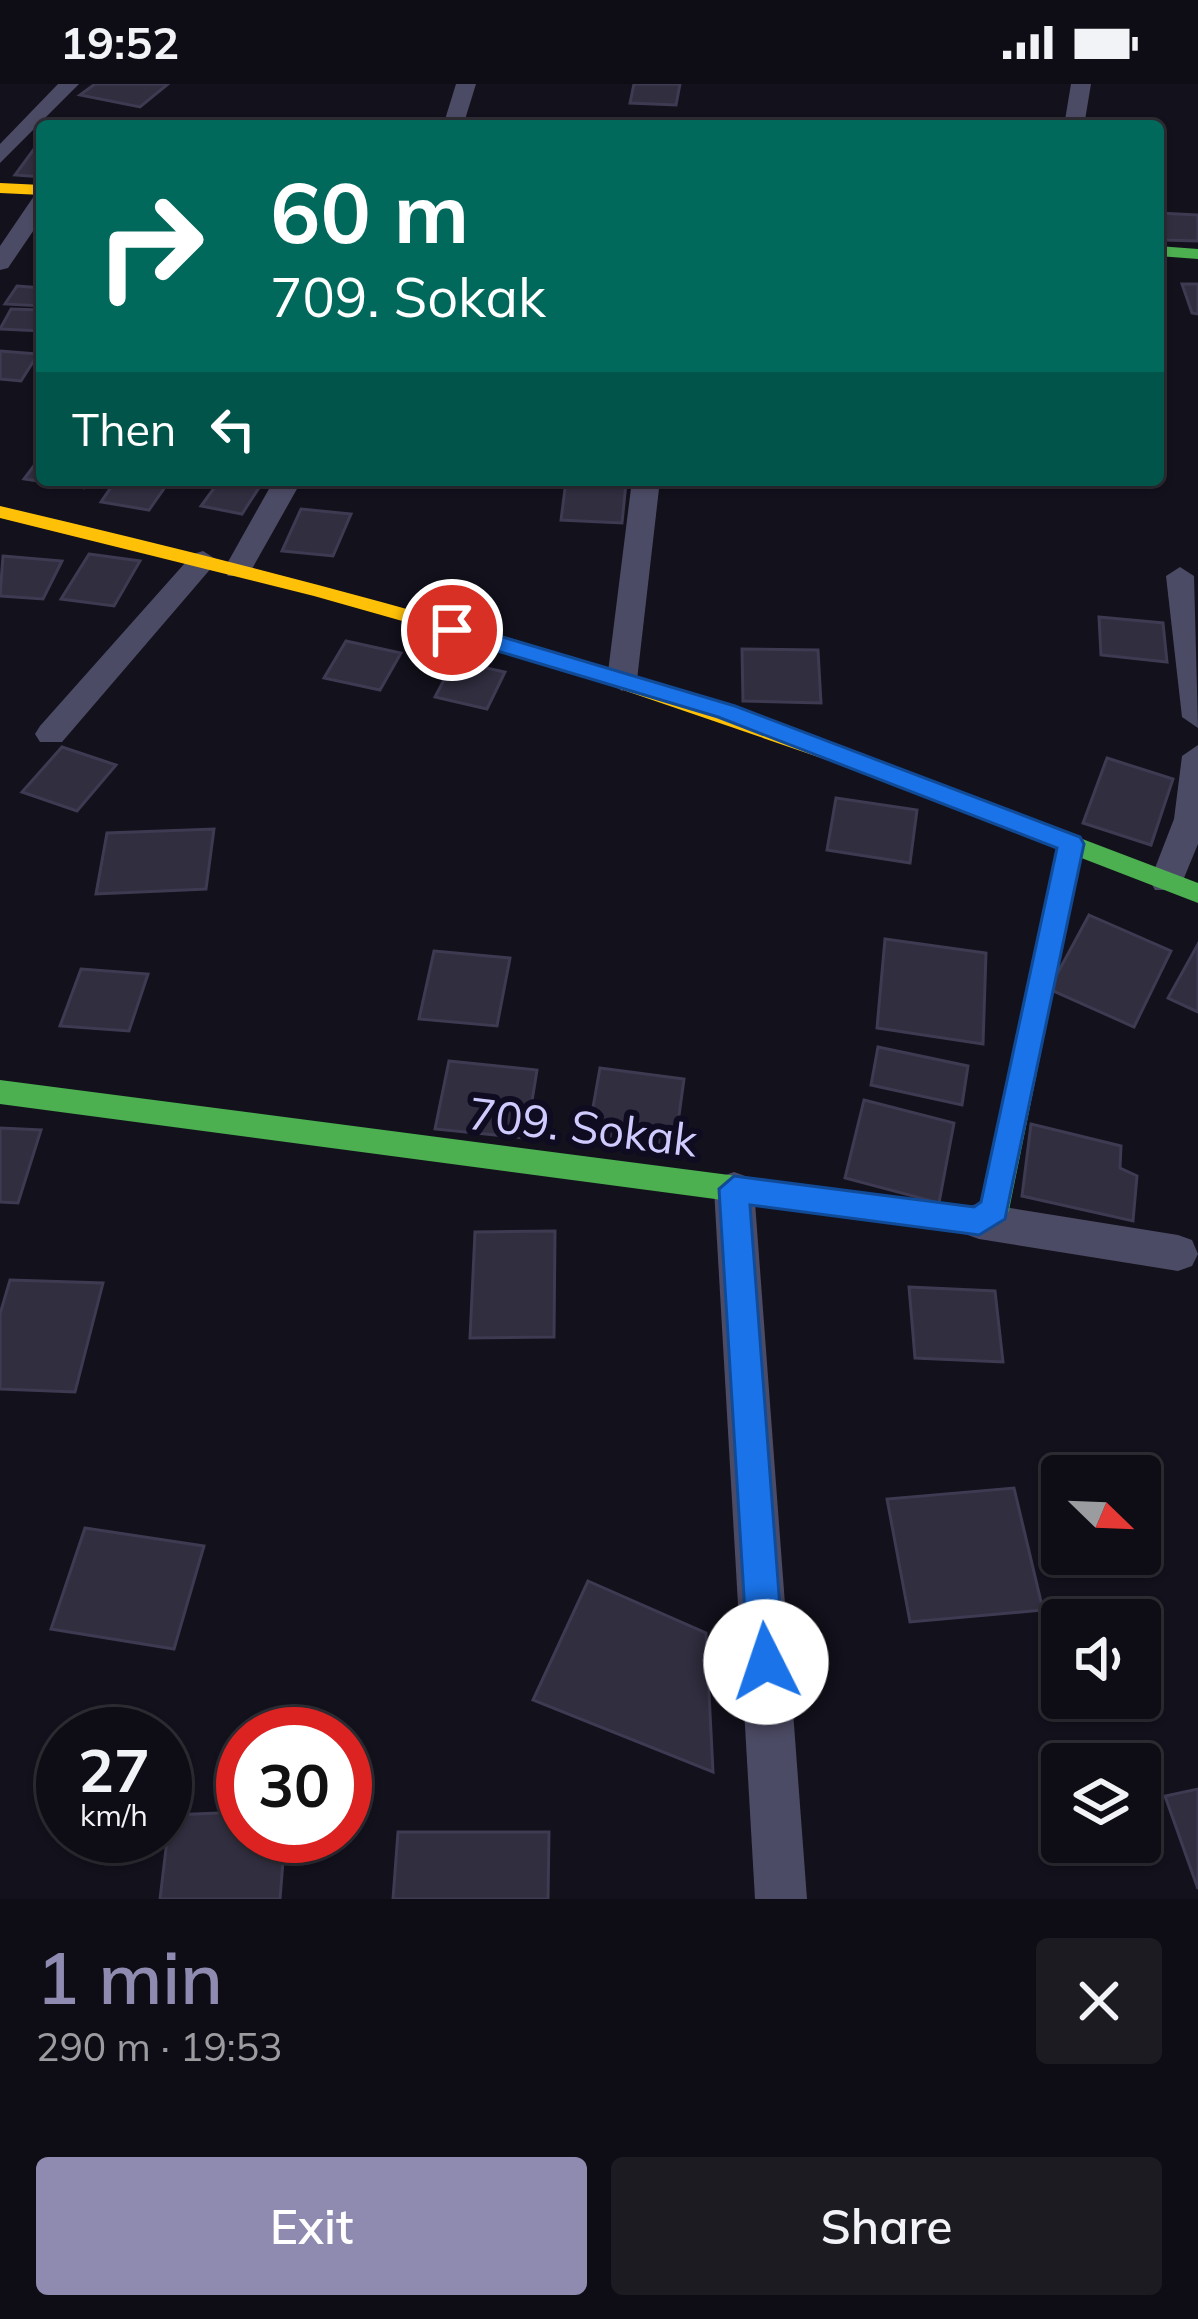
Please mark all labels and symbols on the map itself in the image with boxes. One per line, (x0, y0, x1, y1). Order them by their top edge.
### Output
pin (401, 579, 503, 681)
street label: 709. Sokak (466, 1084, 701, 1168)
north arrow (1041, 1455, 1161, 1575)
position arrow (703, 1599, 829, 1725)
speed limit sign: 30 (216, 1707, 372, 1863)

